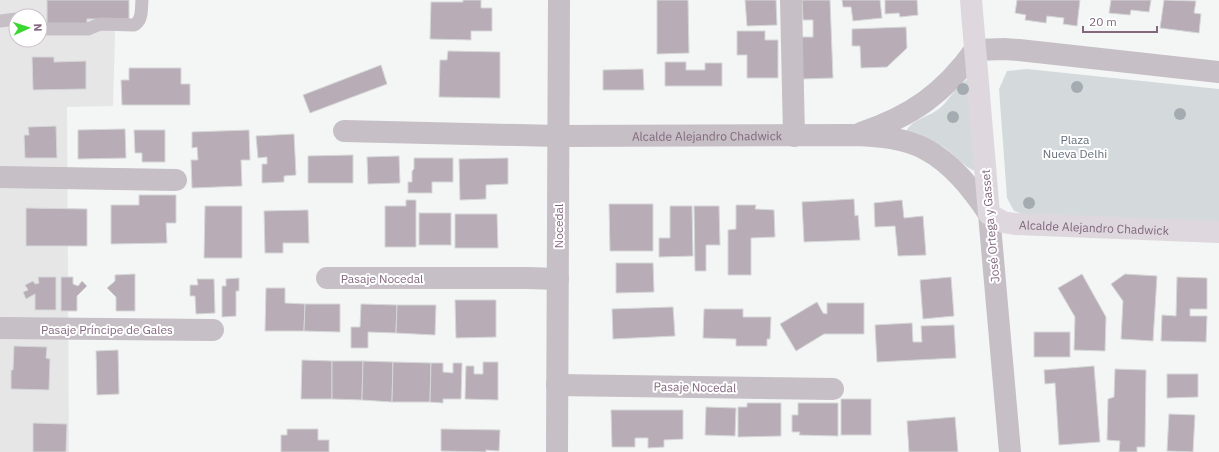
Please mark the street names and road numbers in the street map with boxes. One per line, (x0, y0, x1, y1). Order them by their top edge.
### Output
street label: Alcalde Alejandro Chadwick (632, 128, 783, 143)
street label: José Ortega y Gasset (978, 169, 1002, 283)
street label: Nocedal (551, 204, 566, 248)
street label: Alcalde Alejandro Chadwick (1019, 217, 1170, 238)
street label: Pasaje Nocedal (341, 271, 423, 286)
street label: Pasaje Príncipe de Gales (41, 322, 173, 337)
street label: Pasaje Nocedal (654, 379, 736, 395)

